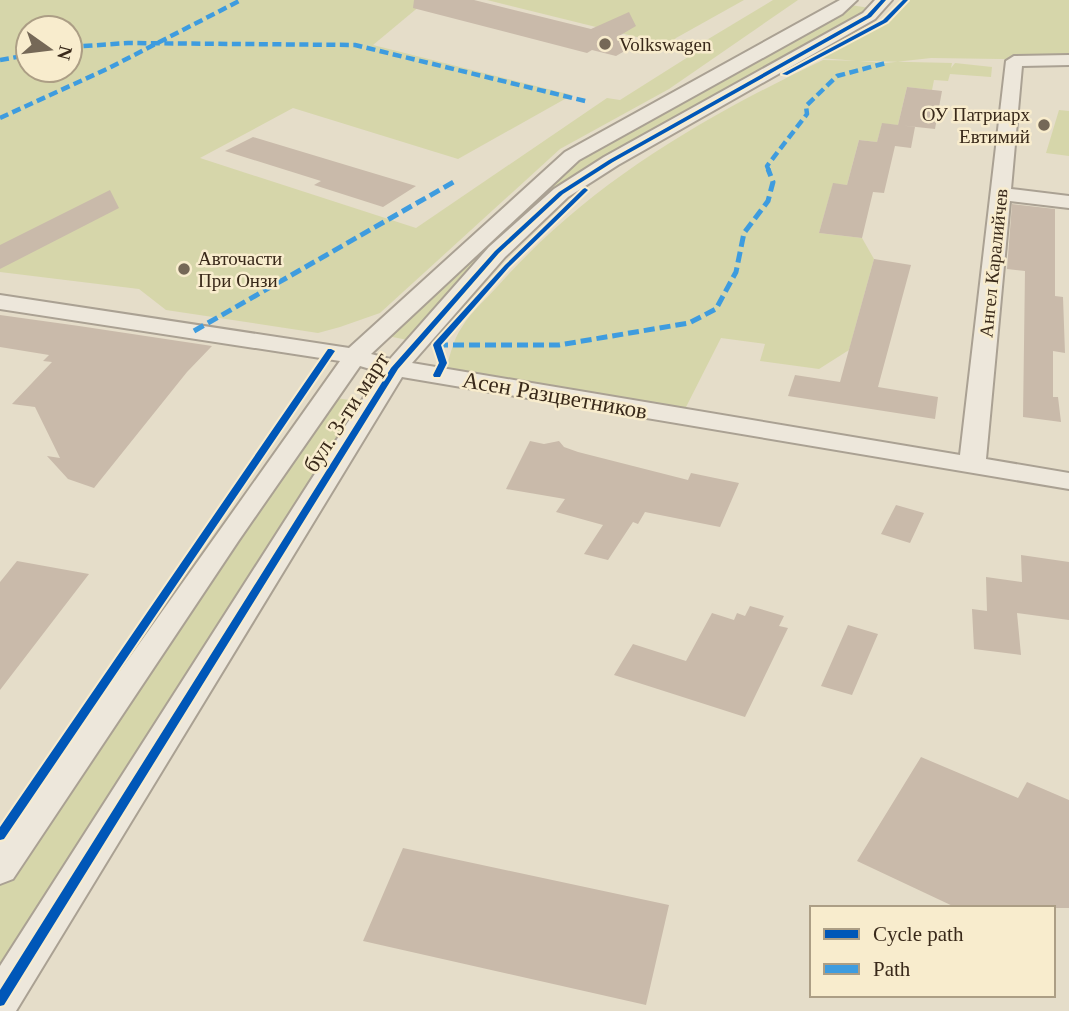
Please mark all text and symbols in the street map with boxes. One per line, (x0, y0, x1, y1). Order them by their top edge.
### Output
north arrow (14, 14, 84, 84)
place label: Volkswagen (619, 34, 712, 55)
marker: Volkswagen (597, 36, 613, 52)
text: N (53, 44, 77, 62)
place label: ОУ Патриарх Евтимий (922, 104, 1030, 147)
marker: ОУ Патриарх Евтимий (1036, 117, 1052, 133)
street label: Ангел Каралийчев (975, 187, 1012, 339)
place label: Авточасти При Онзи (198, 248, 282, 291)
marker: Авточасти При Онзи (176, 261, 192, 277)
street label: бул. 3-ти март (299, 348, 394, 477)
street label: Асен Разцветников (461, 367, 649, 424)
legend (810, 906, 1055, 997)
text: Cycle path (873, 922, 964, 946)
text: Path (873, 957, 911, 981)

